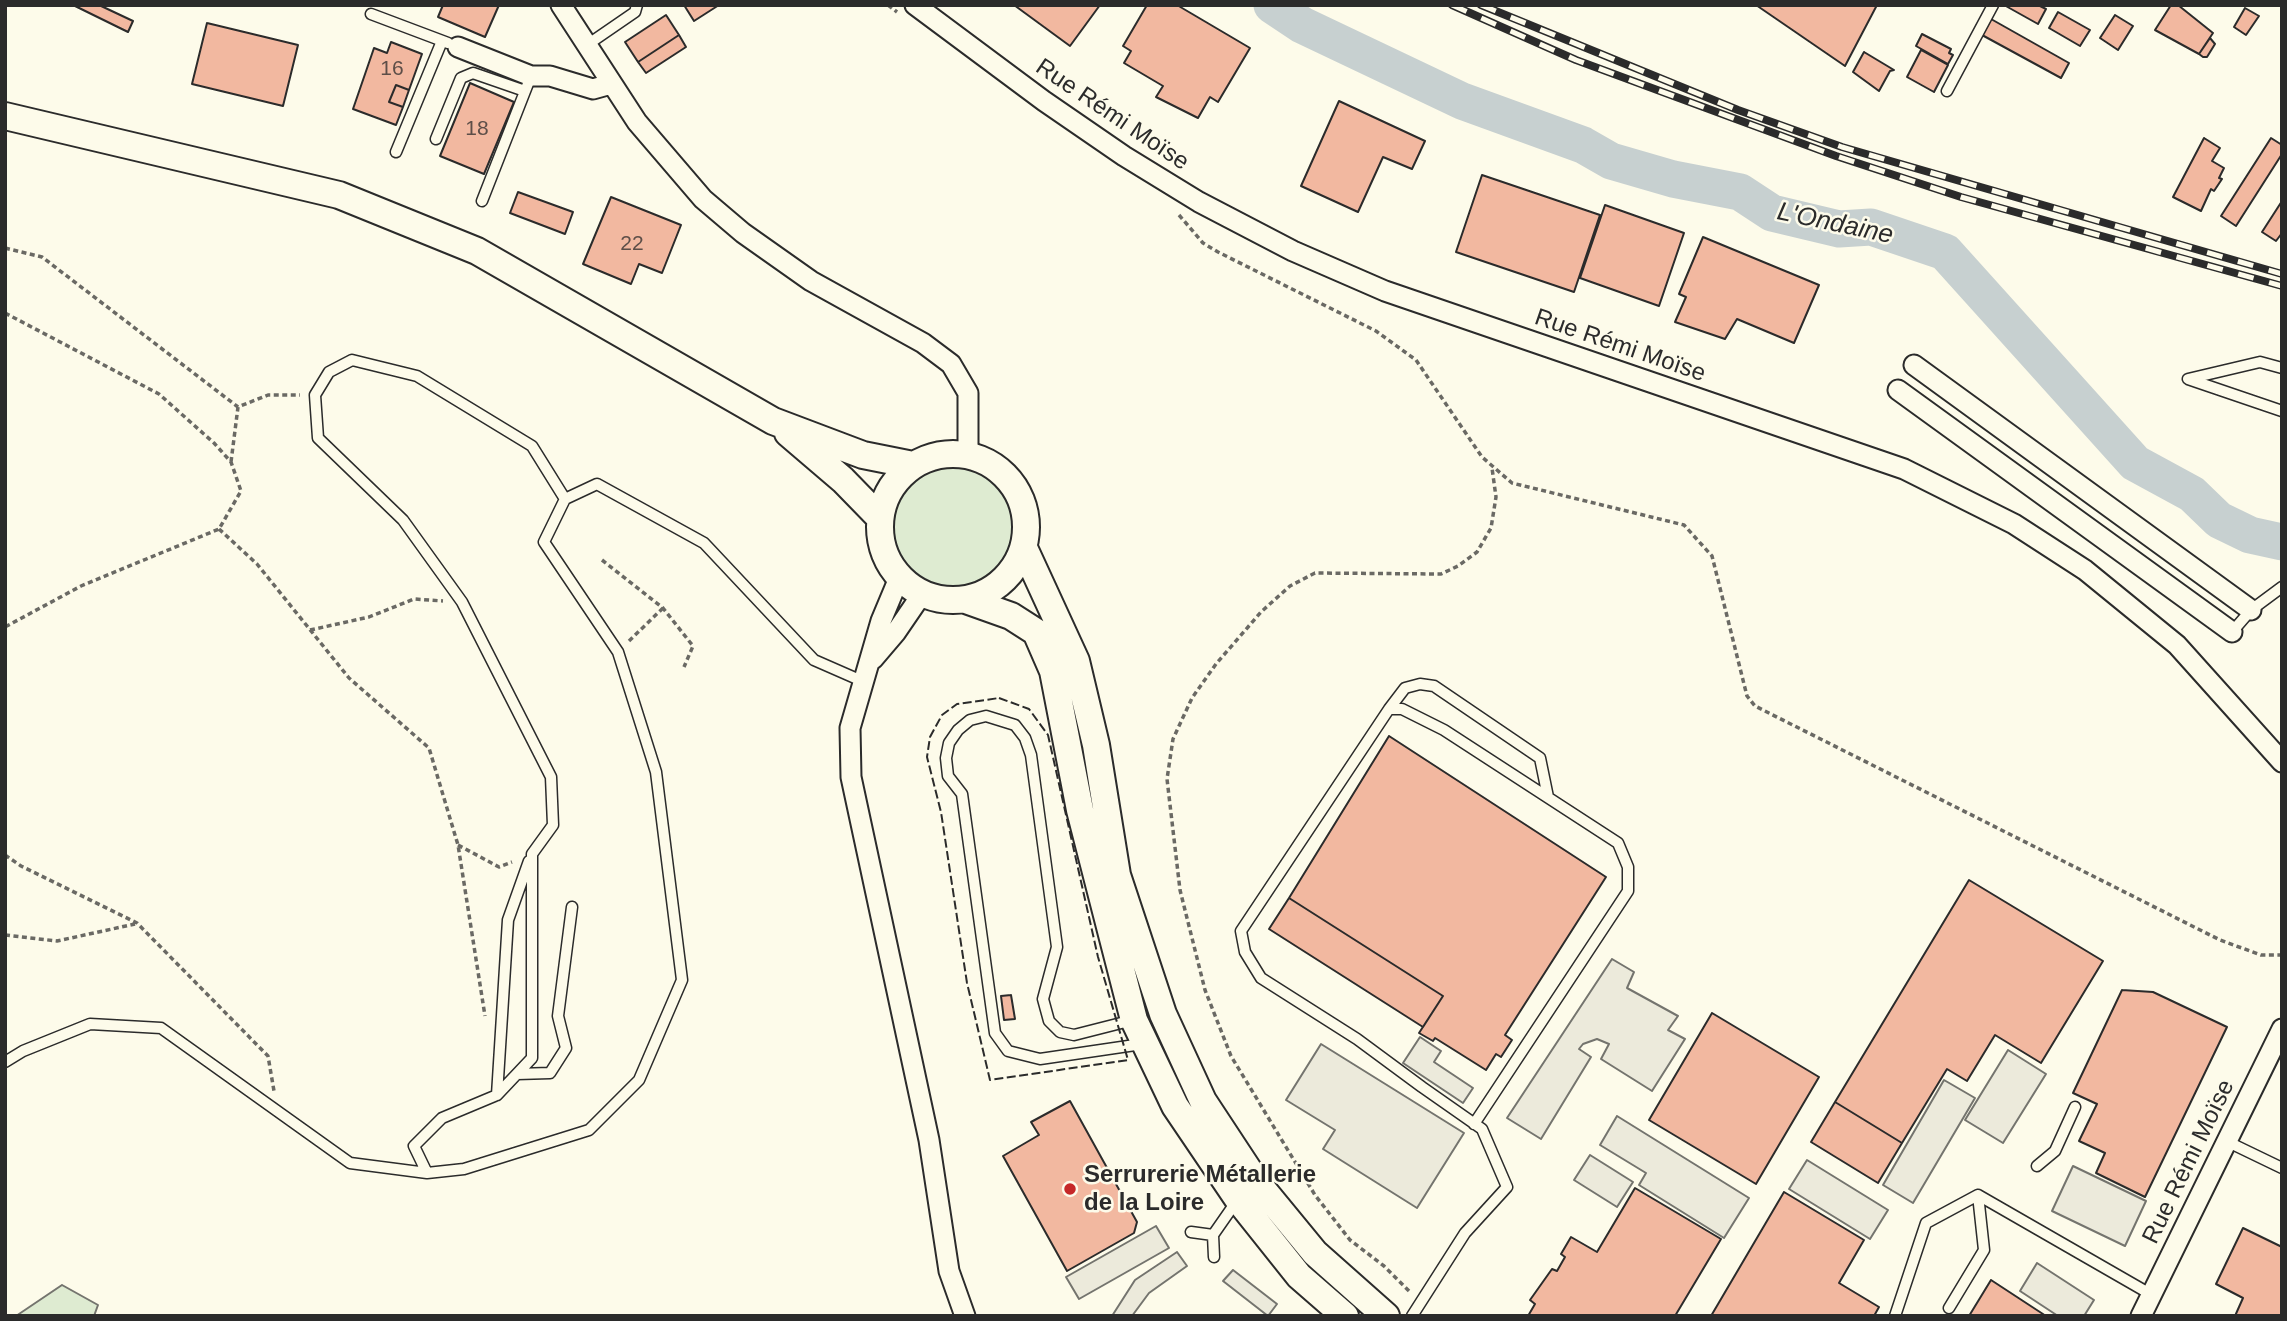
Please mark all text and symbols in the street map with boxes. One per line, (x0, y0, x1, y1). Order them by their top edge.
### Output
street label: Rue Rémi Moïse (1030, 53, 1194, 177)
house number: 16 (380, 56, 404, 82)
house number: 18 (465, 116, 489, 142)
water label: L'Ondaine (1774, 197, 1896, 251)
house number: 22 (620, 231, 644, 257)
street label: Rue Rémi Moïse (1531, 303, 1709, 389)
street label: Rue Rémi Moïse (2137, 1075, 2241, 1249)
place label: Serrurerie Métallerie de la Loire (1084, 1161, 1316, 1217)
marker: Serrurerie Métallerie de la Loire (1062, 1181, 1078, 1197)

